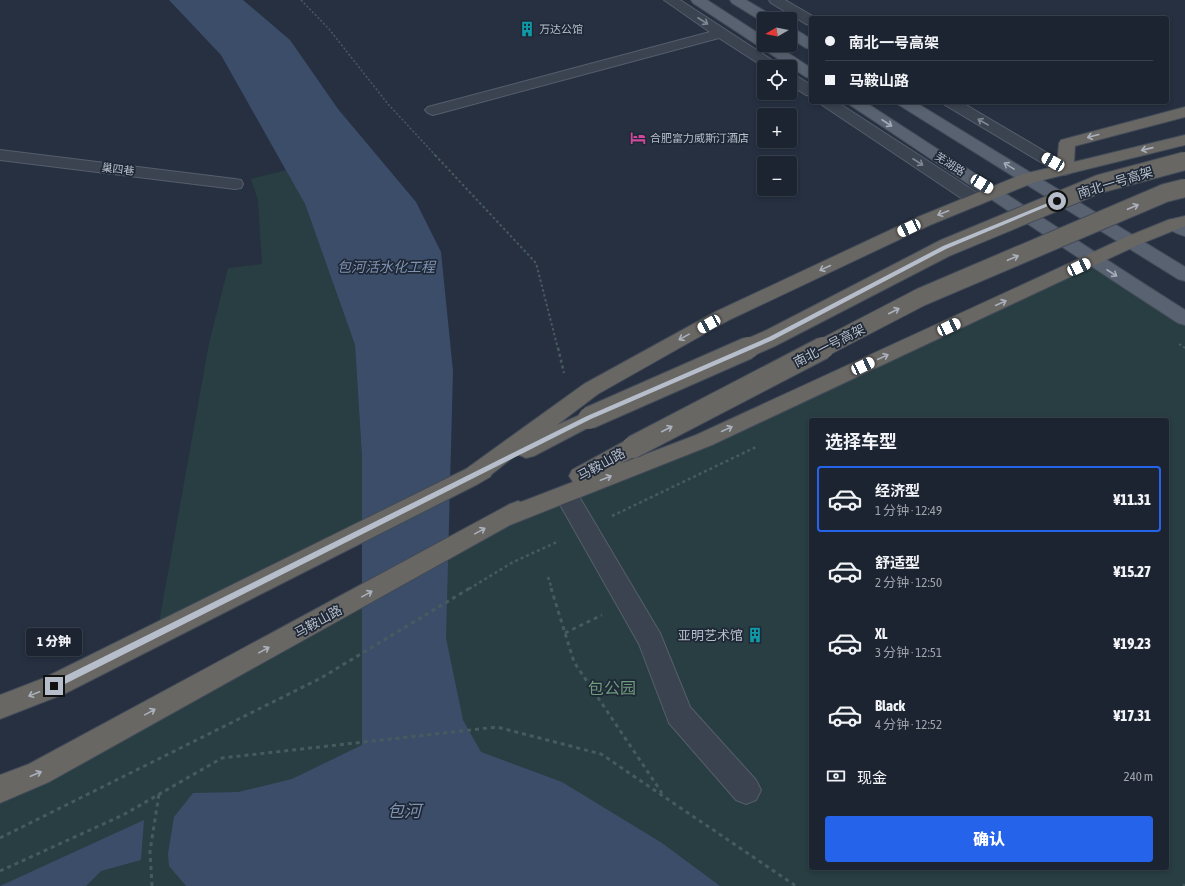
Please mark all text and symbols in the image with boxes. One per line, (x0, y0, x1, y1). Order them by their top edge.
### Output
north arrow (757, 12, 797, 52)
map controls (757, 12, 797, 196)
one-way arrow (698, 17, 709, 26)
building icon: 万达公馆 (518, 20, 536, 38)
place label: 万达公馆 (539, 23, 583, 35)
text: 南北一号高架 (849, 34, 939, 51)
button: locate (757, 60, 797, 100)
text: 马鞍山路 (849, 72, 909, 89)
button: + (757, 108, 797, 148)
one-way arrow (978, 117, 990, 125)
one-way arrow (881, 119, 892, 127)
hotel icon: 合肥富力威斯汀酒店 (629, 129, 647, 147)
place label: 合肥富力威斯汀酒店 (650, 132, 749, 144)
one-way arrow (1087, 133, 1100, 141)
one-way arrow (1141, 146, 1154, 153)
street label: 芜湖路 (933, 150, 967, 178)
car (1040, 151, 1066, 173)
button: − (757, 156, 797, 196)
one-way arrow (912, 158, 924, 166)
street label: 巢四巷 (101, 161, 135, 177)
one-way arrow (1004, 162, 1015, 170)
street label: 南北一号高架 (1076, 164, 1155, 201)
car (969, 173, 995, 195)
route start (1048, 192, 1066, 210)
one-way arrow (1126, 203, 1138, 210)
one-way arrow (938, 210, 950, 217)
car (896, 217, 922, 239)
one-way arrow (1007, 254, 1019, 261)
car (1066, 256, 1092, 278)
water label: 包河活水化工程 (337, 259, 437, 275)
one-way arrow (820, 265, 832, 272)
one-way arrow (1106, 269, 1118, 277)
one-way arrow (995, 299, 1007, 306)
one-way arrow (888, 307, 900, 314)
car (696, 313, 722, 335)
car (936, 316, 962, 338)
street label: 南北一号高架 (791, 321, 867, 370)
one-way arrow (678, 334, 690, 342)
one-way arrow (877, 353, 889, 360)
car (850, 355, 876, 377)
one-way arrow (661, 425, 673, 432)
one-way arrow (721, 425, 733, 432)
text: 选择车型 (825, 431, 897, 452)
street label: 马鞍山路 (575, 445, 628, 484)
one-way arrow (600, 474, 612, 481)
icon: car (827, 481, 863, 517)
text: 经济型 (875, 482, 920, 499)
text: ¥11.31 (1113, 491, 1151, 508)
text: 1 分钟 · 12:49 (875, 503, 942, 518)
one-way arrow (474, 527, 486, 534)
icon: car (827, 553, 863, 589)
text: 舒适型 (875, 554, 920, 571)
text: ¥15.27 (1113, 563, 1151, 580)
text: 2 分钟 · 12:50 (875, 575, 942, 590)
one-way arrow (360, 589, 372, 597)
street label: 马鞍山路 (292, 602, 345, 641)
icon: car (827, 625, 863, 661)
text: XL (875, 625, 888, 642)
building icon: 亚明艺术馆 (746, 626, 764, 644)
callout: 1 分钟 (26, 628, 82, 656)
place label: 亚明艺术馆 (678, 628, 743, 643)
text: 1 分钟 (37, 634, 71, 649)
text: ¥19.23 (1113, 635, 1151, 652)
one-way arrow (258, 645, 270, 653)
text: 3 分钟 · 12:51 (875, 645, 942, 660)
route end (45, 677, 63, 695)
park label: 包公园 (588, 679, 636, 697)
one-way arrow (28, 690, 40, 698)
icon: car (827, 697, 863, 733)
text: Black (875, 697, 905, 714)
text: ¥17.31 (1113, 707, 1151, 724)
one-way arrow (144, 708, 156, 716)
text: 4 分钟 · 12:52 (875, 717, 942, 732)
icon: cash (825, 765, 847, 787)
text: 现金 (857, 769, 887, 786)
text: 240 m (1124, 769, 1153, 784)
one-way arrow (30, 770, 42, 777)
water label: 包河 (387, 801, 424, 821)
button: 确认 (825, 816, 1153, 862)

